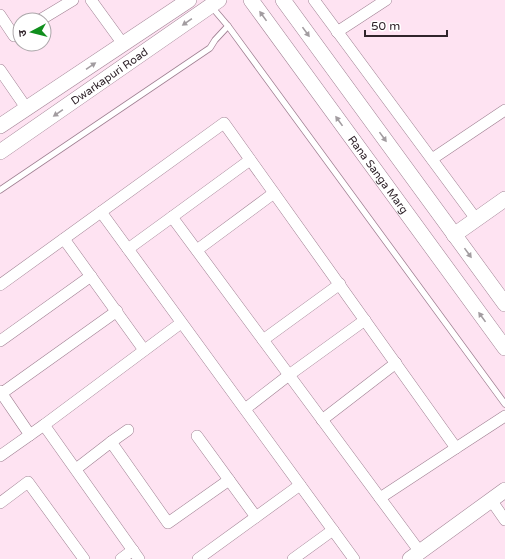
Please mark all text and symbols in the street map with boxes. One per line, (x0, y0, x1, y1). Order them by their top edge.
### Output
one-way arrow (259, 11, 267, 22)
north arrow (12, 12, 52, 52)
scale bar (365, 12, 447, 38)
one-way arrow (182, 18, 192, 26)
text: 50 m (371, 19, 400, 33)
one-way arrow (302, 26, 310, 37)
text: उ (16, 29, 29, 37)
street label: Dwarkapuri Road (68, 45, 150, 107)
one-way arrow (85, 62, 96, 70)
one-way arrow (52, 109, 63, 117)
one-way arrow (335, 116, 344, 127)
one-way arrow (379, 131, 387, 142)
street label: Rana Sanga Marg (346, 133, 411, 216)
one-way arrow (464, 248, 472, 258)
one-way arrow (478, 312, 486, 322)

